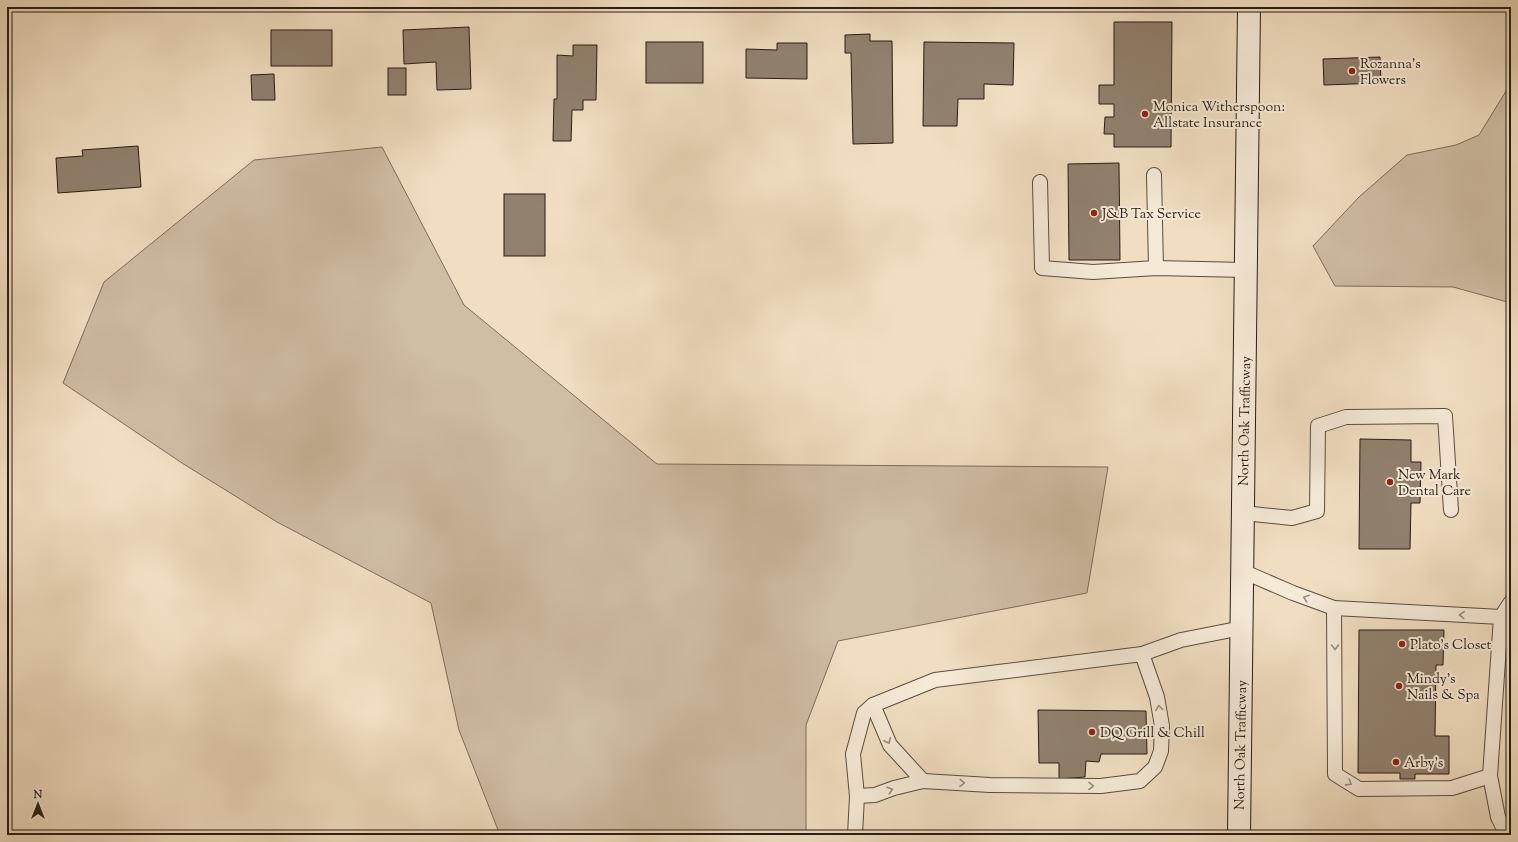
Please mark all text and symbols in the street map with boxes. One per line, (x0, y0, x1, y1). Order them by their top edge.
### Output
place label: Rozanna's Flowers (1360, 55, 1421, 91)
marker: Rozanna's Flowers (1347, 66, 1357, 76)
place label: Monica Witherspoon: Allstate Insurance (1153, 98, 1285, 134)
marker: Monica Witherspoon: Allstate Insurance (1140, 109, 1150, 119)
place label: J&B Tax Service (1101, 205, 1201, 225)
marker: J&B Tax Service (1089, 208, 1099, 218)
street label: North Oak Trafficway (1235, 356, 1257, 486)
place label: New Mark Dental Care (1398, 466, 1471, 502)
marker: New Mark Dental Care (1385, 477, 1395, 487)
one-way arrow (1303, 594, 1310, 603)
one-way arrow (1459, 611, 1465, 620)
place label: Plato's Closet (1410, 636, 1492, 656)
marker: Plato's Closet (1397, 639, 1407, 649)
one-way arrow (1330, 644, 1339, 650)
place label: Mindy's Nails & Spa (1407, 670, 1480, 706)
street label: North Oak Trafficway (1231, 680, 1253, 810)
marker: Mindy's Nails & Spa (1394, 681, 1404, 691)
one-way arrow (1155, 705, 1164, 711)
place label: DQ Grill & Chill (1100, 724, 1205, 744)
marker: DQ Grill & Chill (1087, 727, 1097, 737)
one-way arrow (883, 736, 891, 744)
place label: Arby's (1404, 754, 1443, 774)
marker: Arby's (1391, 757, 1401, 767)
one-way arrow (1345, 778, 1352, 786)
one-way arrow (959, 779, 965, 788)
one-way arrow (1088, 782, 1094, 790)
north arrow (18, 784, 58, 824)
one-way arrow (886, 786, 893, 794)
text: N (33, 787, 43, 803)

